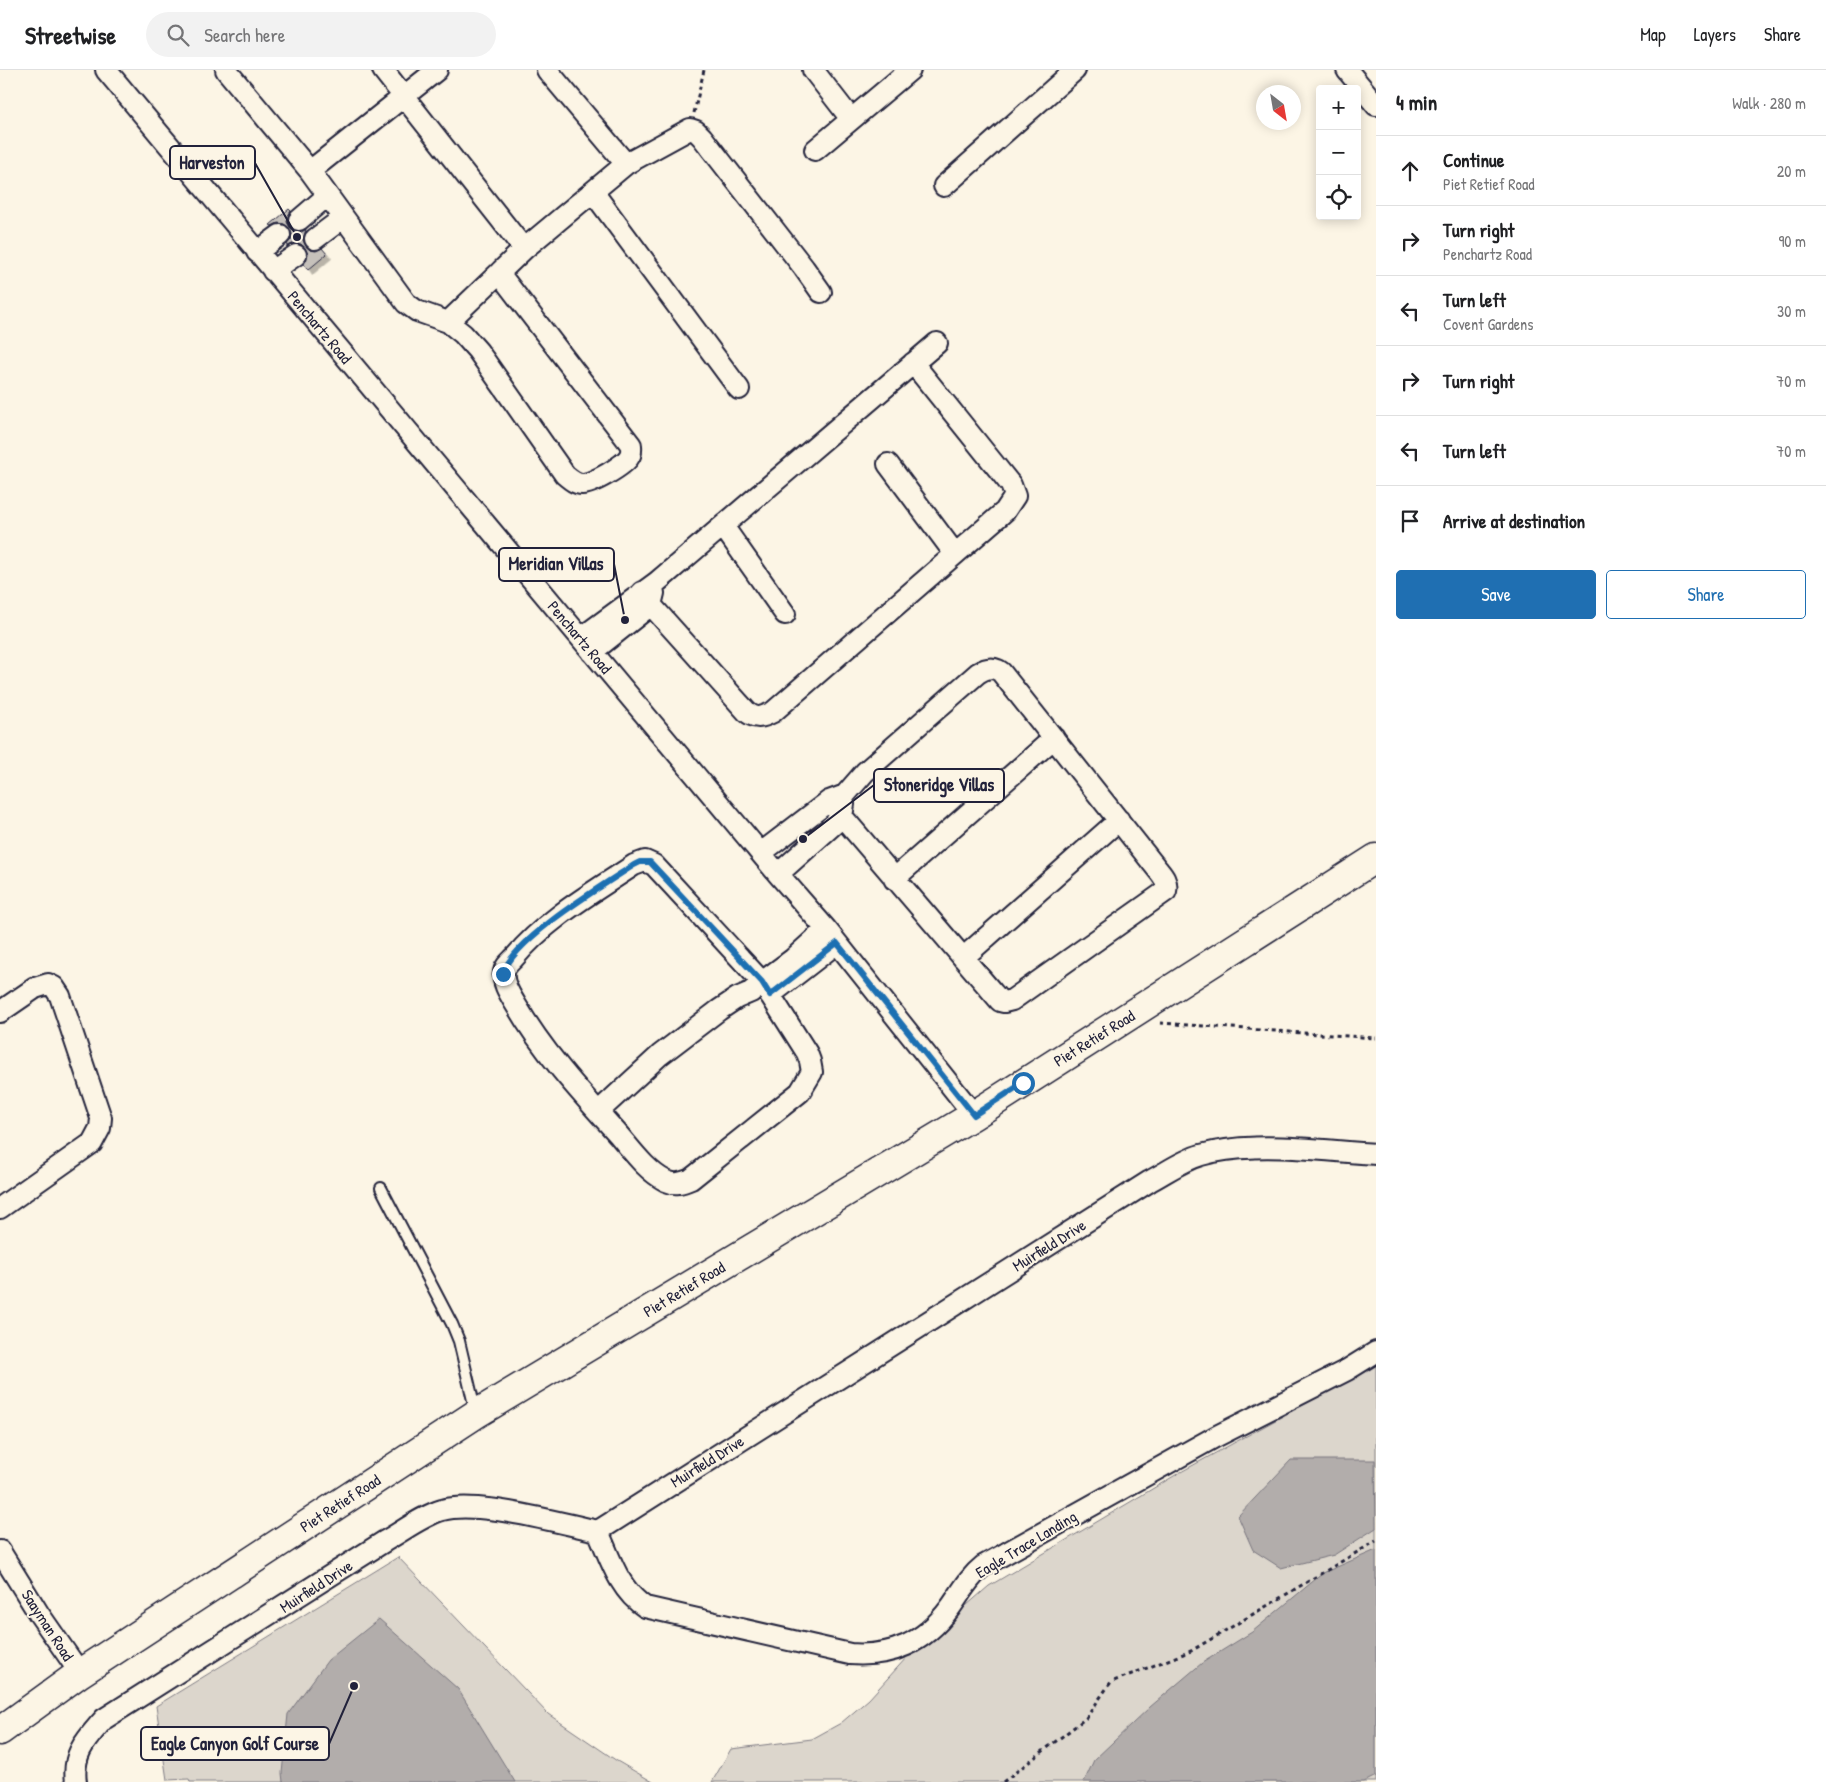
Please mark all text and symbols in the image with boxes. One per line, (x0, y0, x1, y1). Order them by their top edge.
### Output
search box (146, 12, 496, 57)
text: Streetwise (25, 19, 116, 51)
icon: search (164, 21, 192, 49)
text: Search here (204, 22, 285, 48)
text: Map (1640, 22, 1666, 47)
text: Layers (1694, 22, 1736, 47)
text: Share (1764, 22, 1801, 47)
north arrow (1256, 85, 1301, 130)
map controls (1316, 85, 1361, 220)
button: + (1316, 85, 1361, 130)
text: 4 min (1396, 88, 1437, 117)
text: Walk · 280 m (1732, 92, 1806, 114)
button: − (1316, 130, 1361, 175)
callout: Harveston (170, 146, 255, 179)
text: Continue (1443, 147, 1504, 173)
text: Harveston (179, 150, 245, 175)
icon: ahead (1396, 157, 1424, 185)
text: 20 m (1777, 160, 1806, 182)
text: Piet Retief Road (1443, 173, 1535, 195)
button: locate (1316, 175, 1361, 220)
text: Turn right (1443, 217, 1514, 243)
icon: right (1396, 227, 1424, 255)
text: 90 m (1778, 230, 1806, 252)
text: Penchartz Road (1443, 243, 1532, 265)
street label: Penchartz Road (283, 286, 357, 368)
text: Turn left (1443, 287, 1506, 313)
icon: left (1396, 297, 1424, 325)
text: 30 m (1777, 300, 1806, 322)
text: Covent Gardens (1443, 313, 1534, 335)
icon: right (1396, 367, 1424, 395)
text: Turn right (1443, 368, 1514, 394)
text: 70 m (1776, 370, 1806, 392)
icon: left (1396, 437, 1424, 465)
text: Turn left (1443, 438, 1506, 464)
text: 70 m (1776, 440, 1806, 462)
icon: arrive (1396, 507, 1424, 535)
text: Arrive at destination (1443, 508, 1585, 534)
callout: Meridian Villas (499, 548, 614, 581)
text: Meridian Villas (508, 551, 604, 576)
button: Save (1396, 570, 1596, 619)
button: Share (1606, 570, 1806, 619)
street label: Penchartz Road (543, 596, 617, 678)
callout: Stoneridge Villas (874, 769, 1004, 802)
text: Stoneridge Villas (884, 772, 994, 798)
route end (492, 963, 515, 986)
street label: Piet Retief Road (1049, 1004, 1139, 1072)
route start (1012, 1072, 1035, 1095)
street label: Muirfield Drive (1008, 1213, 1090, 1276)
street label: Piet Retief Road (639, 1256, 729, 1322)
street label: Muirfield Drive (666, 1429, 748, 1492)
street label: Piet Retief Road (296, 1469, 384, 1537)
street label: Eagle Trace Landing (971, 1505, 1081, 1583)
street label: Muirfield Drive (275, 1554, 357, 1618)
street label: Saayman Road (17, 1585, 79, 1665)
callout: Eagle Canyon Golf Course (141, 1727, 329, 1760)
text: Eagle Canyon Golf Course (151, 1731, 320, 1757)

